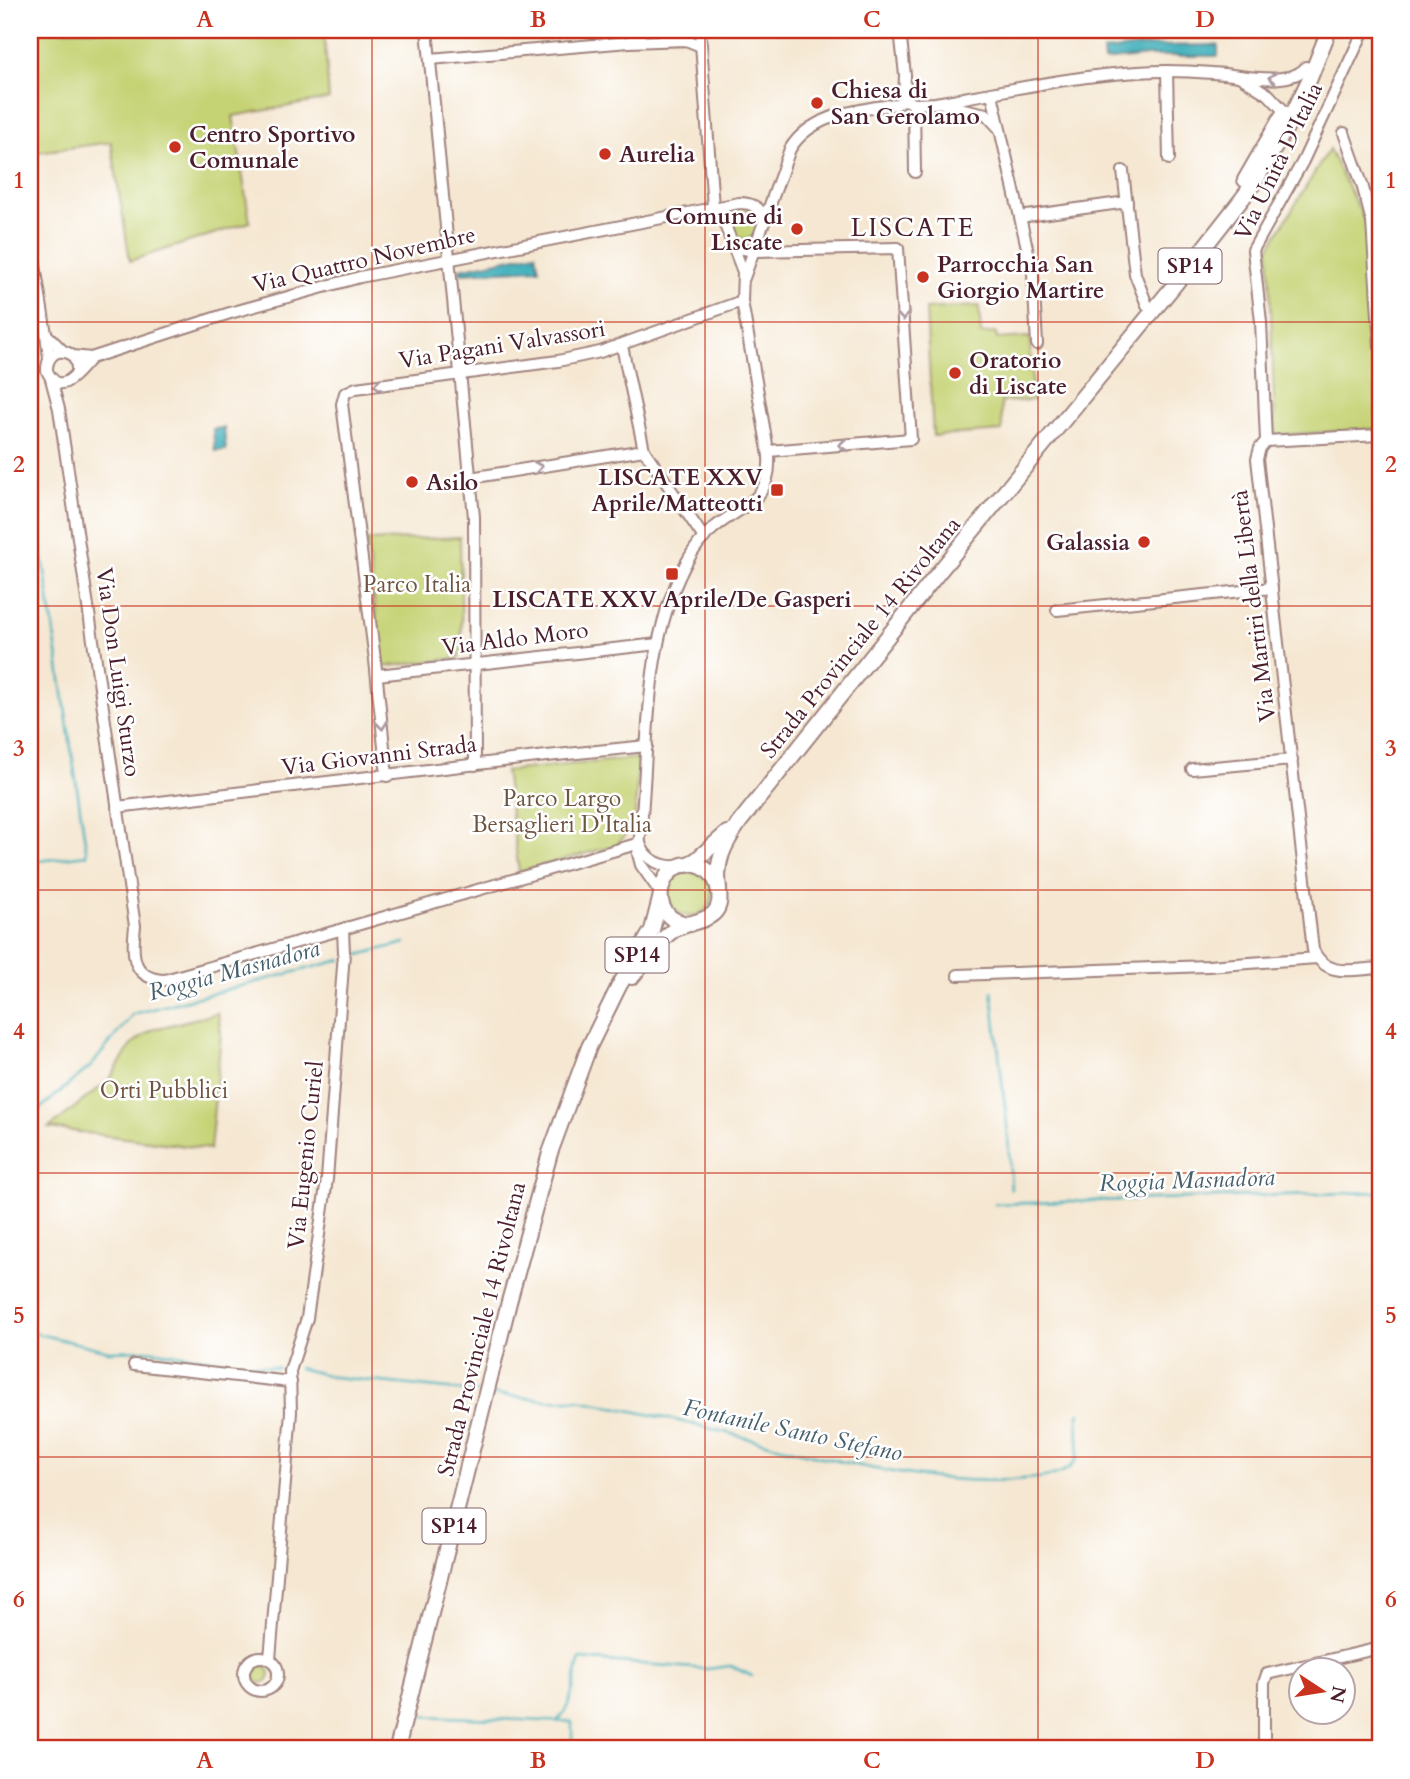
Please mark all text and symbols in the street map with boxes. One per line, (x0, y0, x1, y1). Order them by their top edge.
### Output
text: A (196, 4, 214, 35)
text: B (530, 4, 546, 35)
text: C (863, 4, 881, 35)
text: D (1195, 4, 1215, 35)
one-way arrow (1267, 70, 1278, 85)
place label: Chiesa di San Gerolamo (831, 75, 980, 132)
street label: Via Unità D'Italia (1227, 77, 1330, 245)
marker: Chiesa di San Gerolamo (809, 95, 825, 111)
place label: Centro Sportivo Comunale (189, 119, 355, 176)
marker: Centro Sportivo Comunale (167, 139, 183, 155)
place label: Aurelia (619, 139, 696, 170)
marker: Aurelia (597, 146, 613, 162)
text: 1 (13, 165, 25, 196)
text: 1 (1385, 165, 1397, 196)
place label: Comune di Liscate (665, 201, 783, 258)
district label: LISCATE (850, 210, 976, 245)
street label: Via Quattro Novembre (249, 219, 479, 300)
marker: Comune di Liscate (789, 221, 805, 237)
road number: SP14 (1158, 248, 1222, 284)
place label: Parrocchia San Giorgio Martire (937, 249, 1104, 306)
marker: Parrocchia San Giorgio Martire (915, 269, 931, 285)
one-way arrow (895, 311, 910, 322)
street label: Via Pagani Valvassori (397, 313, 607, 376)
place label: Oratorio di Liscate (969, 345, 1067, 402)
marker: Oratorio di Liscate (947, 365, 963, 381)
one-way arrow (372, 378, 383, 393)
one-way arrow (837, 437, 848, 452)
text: 2 (13, 449, 25, 480)
text: 2 (1385, 449, 1397, 480)
one-way arrow (532, 460, 544, 475)
place label: LISCATE XXV Aprile/Matteotti (592, 462, 763, 519)
place label: Asilo (426, 467, 478, 498)
marker: Asilo (404, 474, 420, 490)
marker: LISCATE XXV Aprile/Matteotti (769, 482, 785, 498)
street label: Via Martiri della Libertà (1224, 488, 1283, 724)
street label: Strada Provinciale 14 Rivoltana (753, 510, 968, 765)
place label: Galassia (1046, 527, 1131, 558)
marker: Galassia (1136, 534, 1152, 550)
street label: Via Don Luigi Sturzo (88, 565, 149, 779)
marker: LISCATE XXV Aprile/De Gasperi (664, 566, 680, 582)
park label: Parco Italia (363, 569, 471, 600)
place label: LISCATE XXV Aprile/De Gasperi (492, 584, 852, 615)
street label: Via Aldo Moro (440, 614, 590, 663)
one-way arrow (374, 720, 389, 731)
street label: Via Giovanni Strada (280, 728, 478, 783)
text: 3 (13, 733, 25, 764)
text: 3 (1385, 733, 1397, 764)
park label: Parco Largo Bersaglieri D'Italia (472, 783, 652, 840)
water label: Roggia Masnadora (145, 932, 324, 1009)
road number: SP14 (606, 937, 668, 972)
text: 4 (13, 1016, 25, 1047)
text: 4 (1385, 1016, 1397, 1047)
street label: Via Eugenio Curiel (280, 1059, 331, 1251)
park label: Orti Pubblici (100, 1075, 228, 1106)
water label: Roggia Masnadora (1098, 1161, 1276, 1200)
street label: Strada Provinciale 14 Rivoltana (430, 1178, 533, 1480)
text: 5 (13, 1300, 25, 1331)
text: 5 (1385, 1300, 1397, 1331)
water label: Fontanile Santo Stefano (680, 1391, 905, 1470)
road number: SP14 (422, 1508, 486, 1544)
text: 6 (13, 1584, 25, 1615)
text: 6 (1385, 1584, 1397, 1615)
north arrow (1288, 1656, 1358, 1726)
text: N (1323, 1684, 1352, 1706)
text: A (196, 1745, 214, 1776)
text: B (530, 1745, 546, 1776)
text: C (863, 1745, 881, 1776)
text: D (1195, 1745, 1215, 1776)

